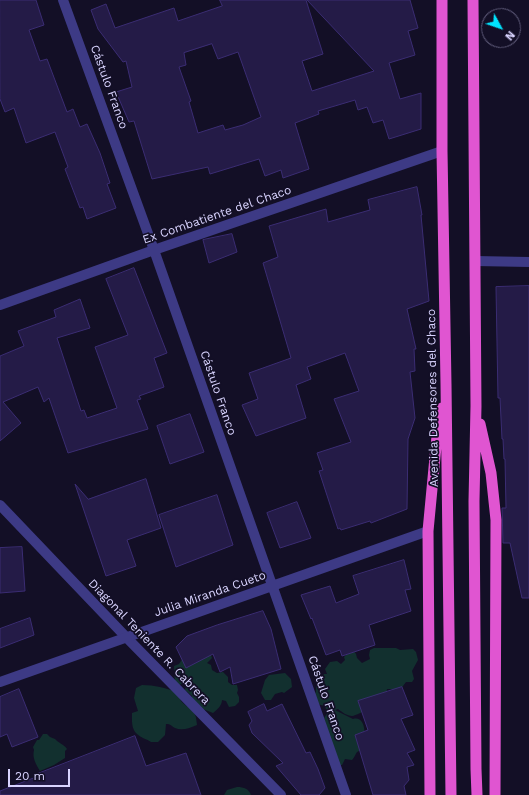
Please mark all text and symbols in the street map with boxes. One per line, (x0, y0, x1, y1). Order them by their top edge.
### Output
north arrow (481, 8, 521, 48)
text: N (502, 28, 517, 43)
street label: Cástulo Franco (87, 43, 131, 131)
street label: Ex Combatiente del Chaco (141, 183, 293, 247)
street label: Avenida Defensores del Chaco (424, 309, 442, 487)
street label: Cástulo Franco (197, 349, 239, 437)
street label: Julia Miranda Cueto (152, 568, 268, 620)
street label: Diagonal Teniente R. Cabrera (85, 576, 213, 708)
street label: Cástulo Franco (305, 654, 347, 742)
scale bar (10, 761, 72, 787)
text: 20 m (15, 769, 45, 783)

